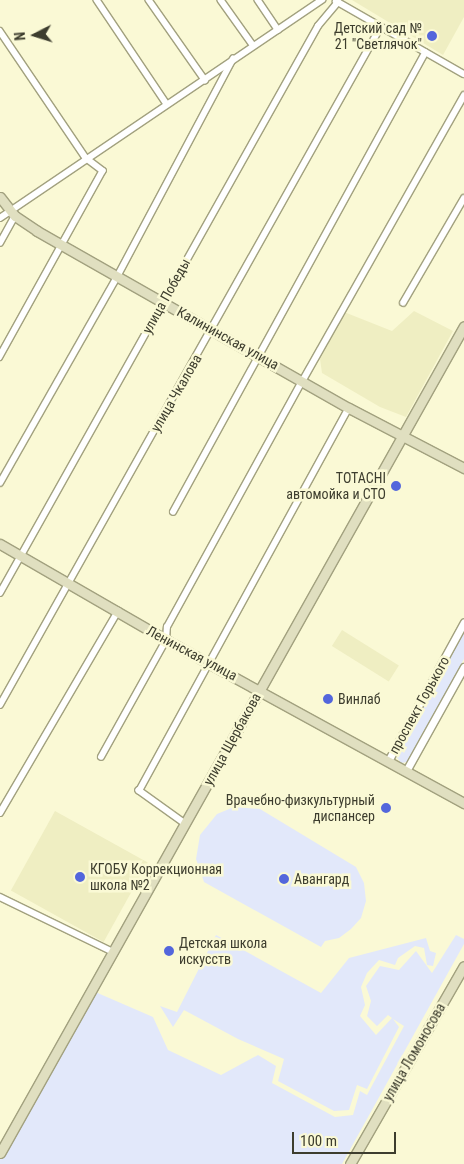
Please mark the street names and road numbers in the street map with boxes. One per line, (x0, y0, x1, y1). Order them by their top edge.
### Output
street label: улица Победы (138, 256, 194, 336)
street label: Калининская улица (174, 303, 282, 373)
street label: улица Чкалова (147, 351, 205, 435)
street label: Ленинская улица (144, 622, 240, 684)
street label: проспект Горького (385, 653, 453, 757)
street label: улица Щербакова (200, 690, 264, 788)
street label: улица Ломоносова (379, 1000, 449, 1104)

